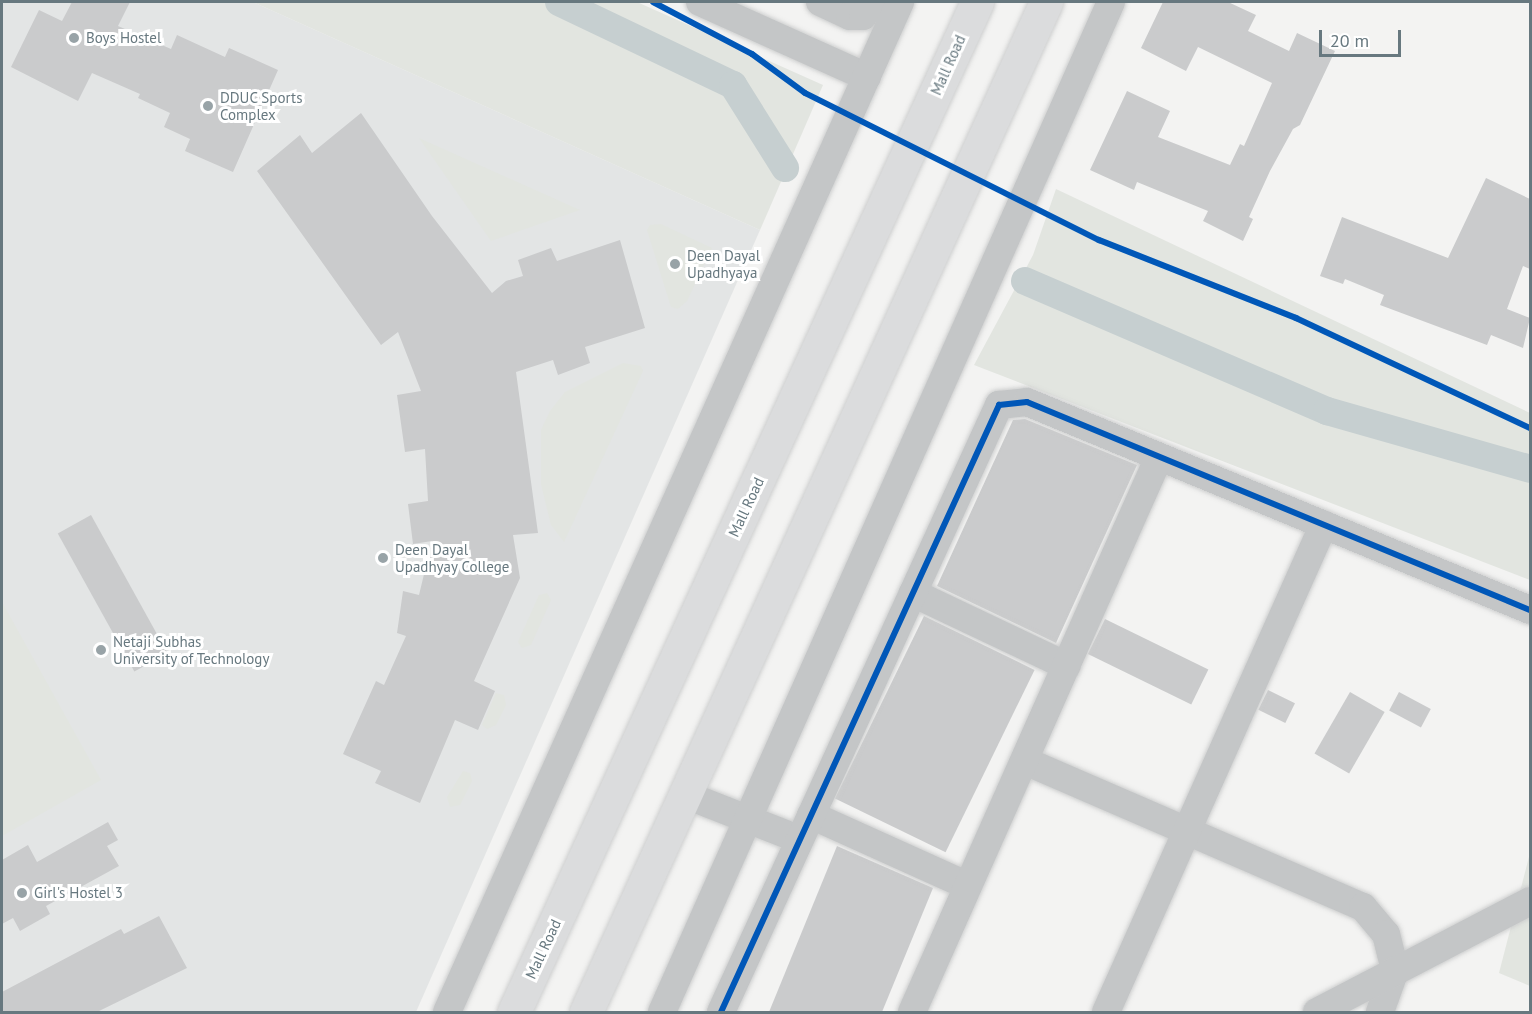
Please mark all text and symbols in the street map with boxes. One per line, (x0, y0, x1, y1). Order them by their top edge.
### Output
scale bar (1322, 18, 1404, 56)
place label: Boys Hostel (86, 29, 161, 47)
text: 20 m (1330, 29, 1369, 52)
marker: Boys Hostel (67, 31, 81, 45)
street label: Mall Road (927, 32, 969, 98)
place label: DDUC Sports Complex (220, 88, 303, 123)
marker: DDUC Sports Complex (201, 99, 215, 113)
place label: Deen Dayal Upadhyaya (687, 246, 760, 281)
marker: Deen Dayal Upadhyaya (668, 257, 682, 271)
street label: Mall Road (724, 474, 768, 540)
place label: Deen Dayal Upadhyay College (395, 540, 510, 575)
marker: Deen Dayal Upadhyay College (376, 551, 390, 565)
place label: Netaji Subhas University of Technology (113, 632, 270, 667)
marker: Netaji Subhas University of Technology (94, 643, 108, 657)
place label: Girl's Hostel 3 (34, 884, 123, 902)
marker: Girl's Hostel 3 (15, 886, 29, 900)
street label: Mall Road (521, 916, 565, 982)

